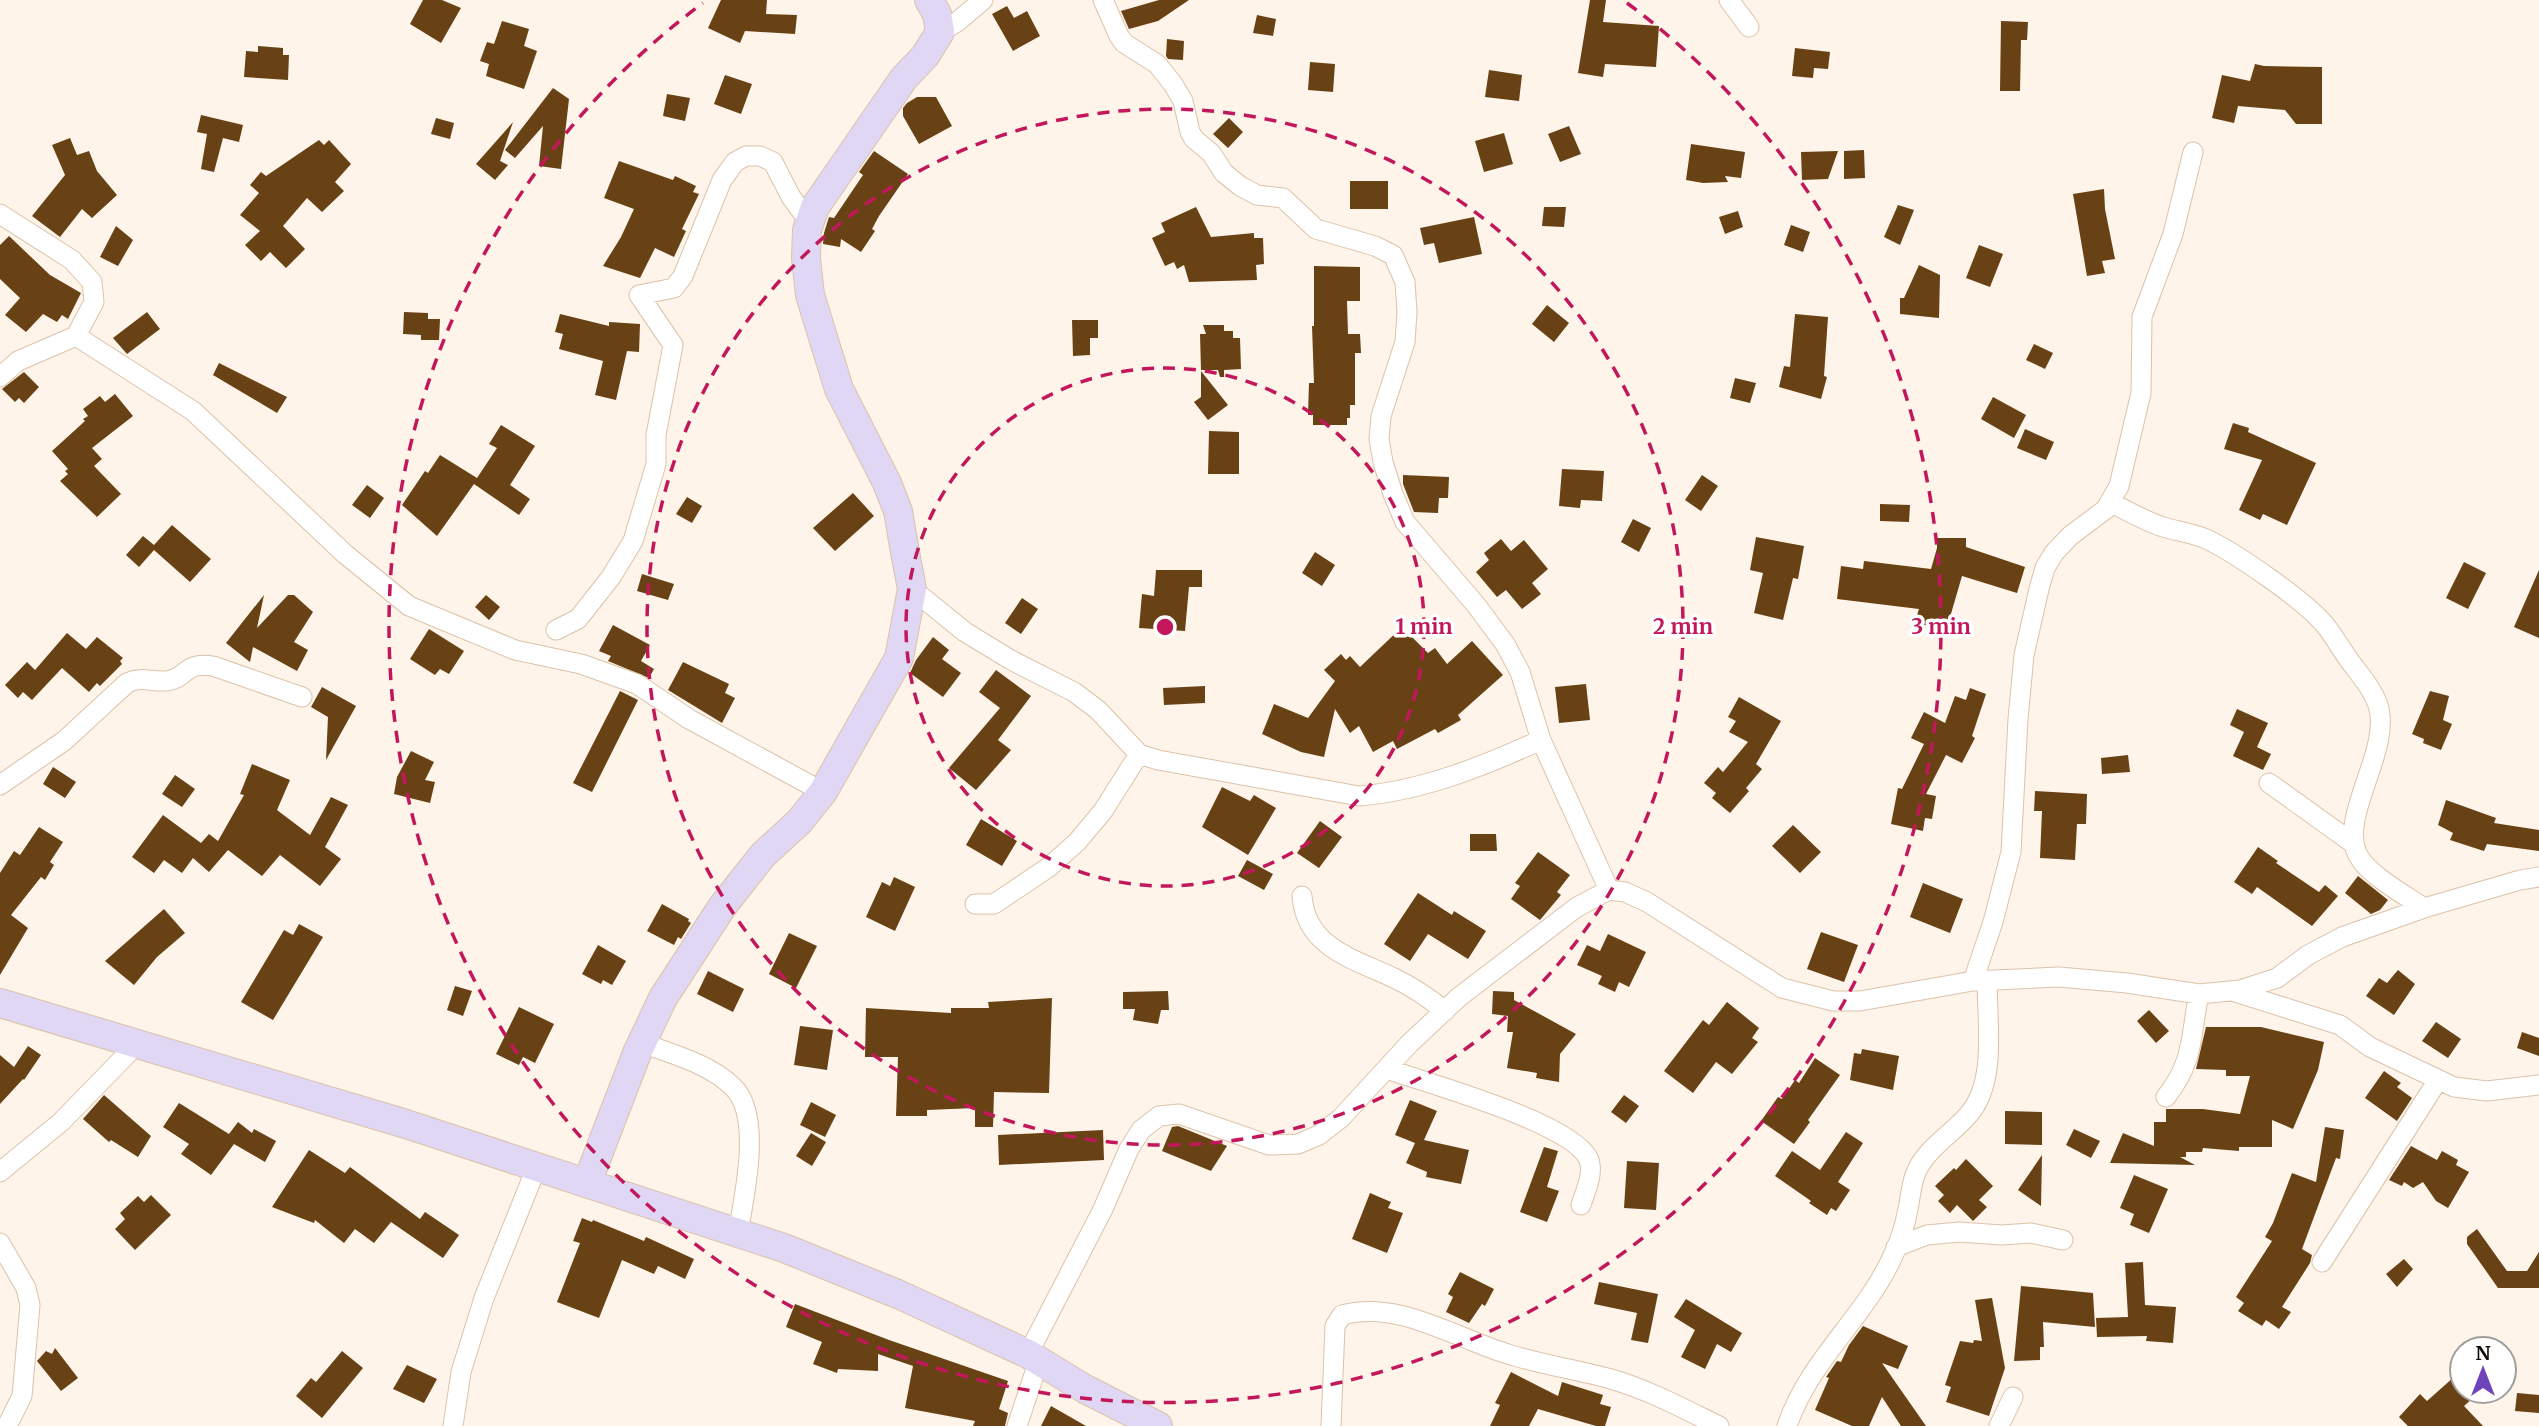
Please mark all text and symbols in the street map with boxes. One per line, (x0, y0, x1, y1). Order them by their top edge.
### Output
text: 1 min (1395, 613, 1453, 640)
text: 2 min (1653, 613, 1713, 640)
text: 3 min (1911, 613, 1971, 640)
centre of rings (1153, 615, 1177, 639)
north arrow (2448, 1335, 2518, 1405)
text: N (2475, 1341, 2491, 1365)

